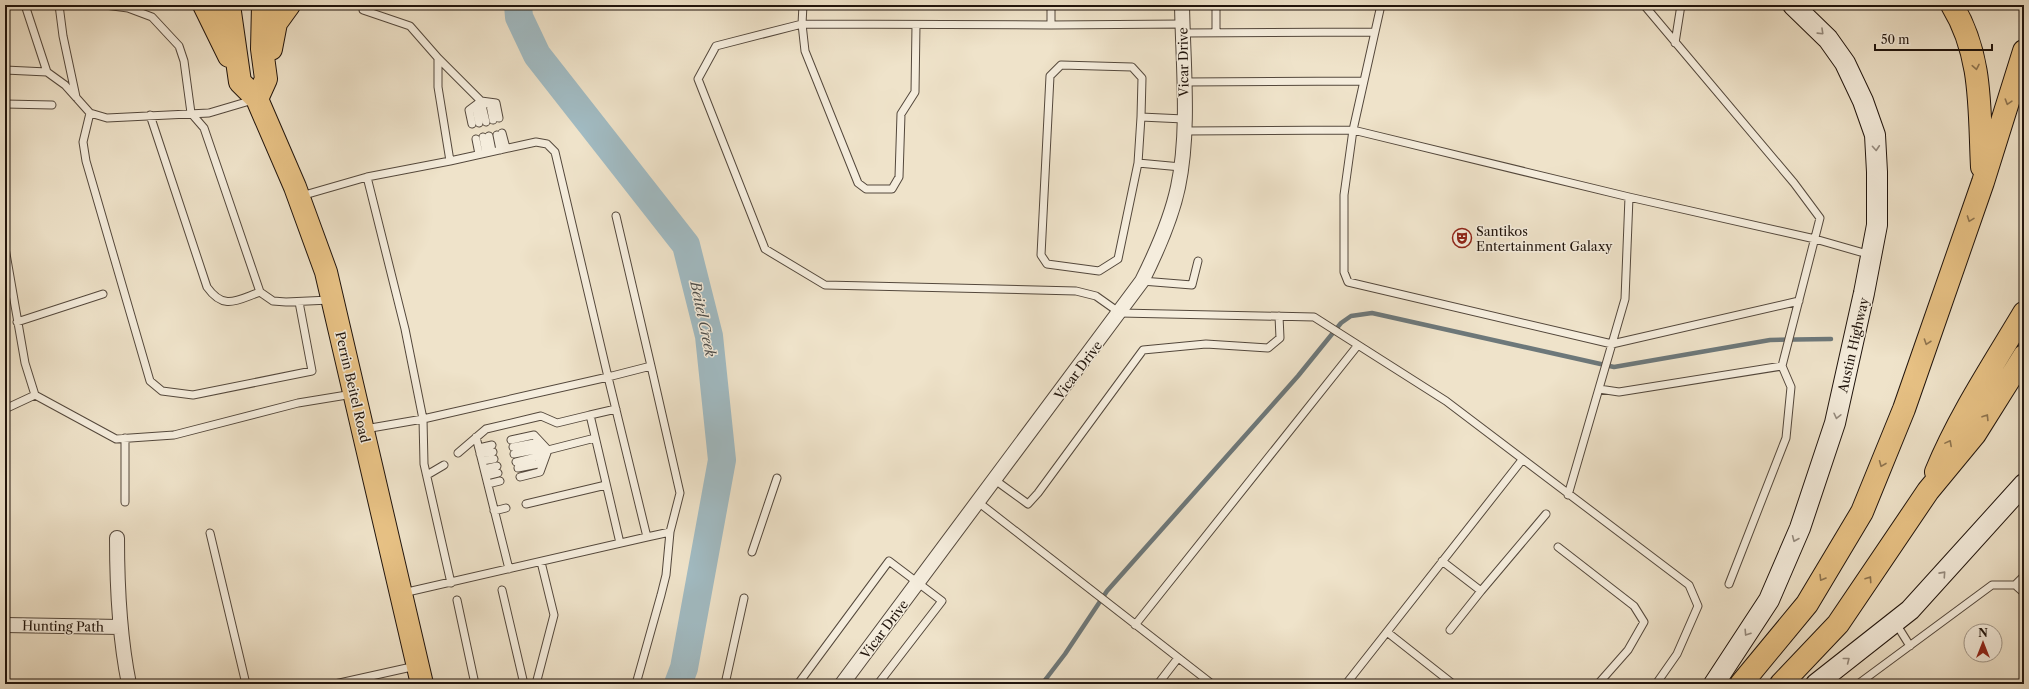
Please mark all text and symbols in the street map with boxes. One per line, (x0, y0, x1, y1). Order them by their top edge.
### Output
scale bar (1875, 26, 1992, 52)
street label: Vicar Drive (1174, 27, 1192, 98)
one-way arrow (1816, 27, 1824, 35)
text: 50 m (1881, 32, 1910, 47)
one-way arrow (1971, 64, 1980, 70)
one-way arrow (2004, 98, 2013, 105)
one-way arrow (1871, 145, 1880, 151)
one-way arrow (1966, 215, 1975, 222)
place label: Santikos Entertainment Galaxy (1476, 223, 1613, 254)
theatre icon: Santikos Entertainment Galaxy (1451, 227, 1473, 249)
water label: Beitel Creek (686, 279, 720, 359)
street label: Austin Highway (1834, 295, 1872, 395)
street label: Perrin Beitel Road (332, 330, 374, 444)
street label: Vicar Drive (1050, 337, 1105, 403)
one-way arrow (1923, 338, 1932, 345)
one-way arrow (1833, 413, 1841, 419)
one-way arrow (1981, 414, 1988, 421)
one-way arrow (1944, 440, 1951, 447)
one-way arrow (1879, 459, 1887, 467)
one-way arrow (1792, 535, 1800, 543)
one-way arrow (1939, 571, 1946, 578)
one-way arrow (1820, 574, 1827, 581)
one-way arrow (1864, 576, 1872, 583)
street label: Vicar Drive (856, 596, 911, 662)
street label: Hunting Path (22, 617, 104, 635)
north arrow (1963, 623, 2003, 663)
text: N (1978, 626, 1988, 640)
one-way arrow (1745, 629, 1752, 636)
one-way arrow (1842, 658, 1849, 665)

